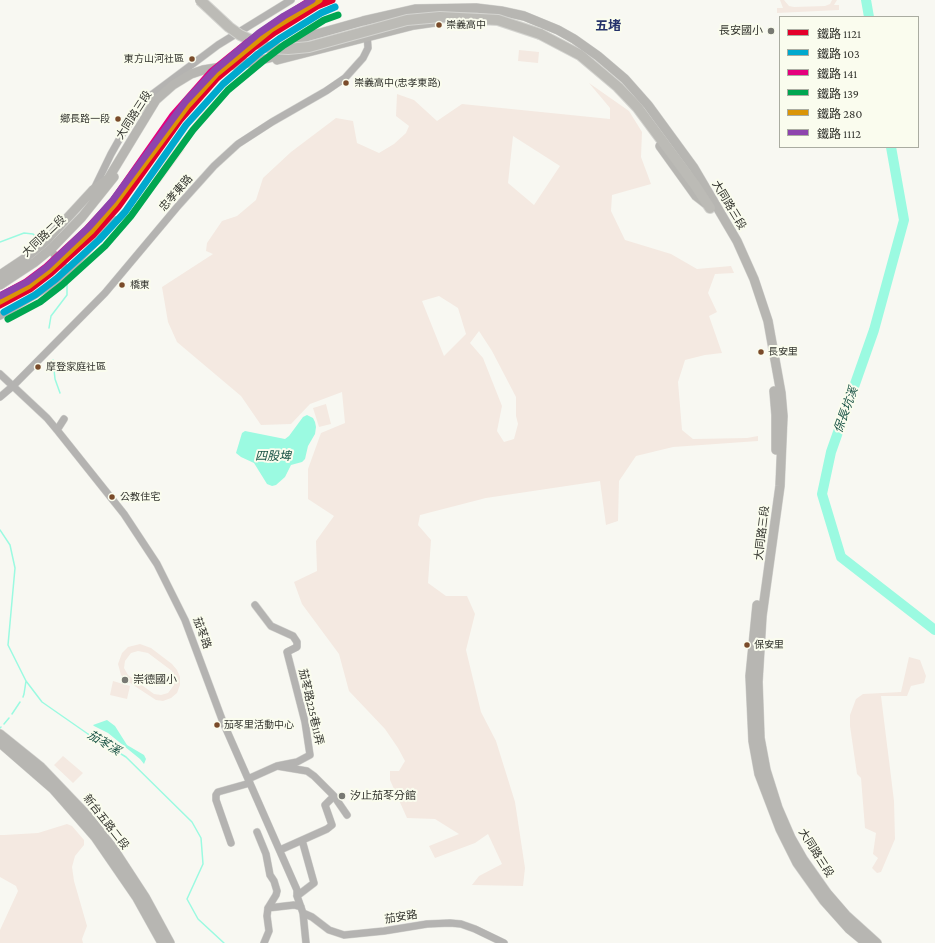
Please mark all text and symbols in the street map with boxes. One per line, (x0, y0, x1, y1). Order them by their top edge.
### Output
legend (779, 16, 919, 148)
district label: 五堵 (595, 18, 621, 34)
place label: 崇義高中 (446, 19, 486, 31)
marker: 崇義高中 (434, 20, 444, 30)
place label: 長安國小 (719, 24, 763, 38)
marker: 長安國小 (766, 26, 776, 36)
text: 鐵路 1121 (817, 27, 861, 41)
text: 鐵路 103 (817, 47, 860, 61)
place label: 東方山河社區 (124, 53, 184, 65)
marker: 東方山河社區 (187, 54, 197, 64)
text: 鐵路 141 (817, 67, 857, 81)
place label: 崇義高中(忠孝東路) (354, 77, 441, 89)
marker: 崇義高中(忠孝東路) (341, 78, 351, 88)
text: 鐵路 139 (817, 87, 859, 101)
street label: 大同路三段 (113, 88, 155, 142)
text: 鐵路 280 (817, 107, 862, 121)
place label: 鄉長路一段 (60, 113, 110, 125)
marker: 鄉長路一段 (113, 114, 123, 124)
text: 鐵路 1112 (817, 127, 861, 141)
street label: 忠孝東路 (157, 172, 195, 214)
street label: 大同路三段 (709, 178, 749, 232)
street label: 大同路二段 (19, 212, 69, 260)
place label: 橋東 (130, 279, 150, 291)
marker: 橋東 (117, 280, 127, 290)
place label: 長安里 (768, 346, 798, 358)
marker: 長安里 (756, 347, 766, 357)
place label: 摩登家庭社區 (46, 361, 106, 373)
marker: 摩登家庭社區 (33, 362, 43, 372)
water label: 保長坑溪 (831, 385, 861, 435)
water label: 四股埤 (255, 449, 291, 463)
place label: 公教住宅 (120, 491, 160, 503)
marker: 公教住宅 (107, 492, 117, 502)
street label: 大同路三段 (752, 505, 772, 561)
street label: 茄苳路 (190, 615, 214, 651)
place label: 保安里 (754, 639, 784, 651)
marker: 保安里 (742, 640, 752, 650)
street label: 茄苳路225巷11弄 (296, 668, 326, 746)
place label: 崇德國小 (133, 673, 177, 687)
marker: 崇德國小 (120, 675, 130, 685)
place label: 茄苳里活動中心 (224, 719, 294, 731)
marker: 茄苳里活動中心 (212, 720, 222, 730)
water label: 茄苳溪 (85, 728, 123, 758)
place label: 汐止茄苳分館 (350, 789, 416, 803)
marker: 汐止茄苳分館 (337, 791, 347, 801)
street label: 新台五路二段 (80, 792, 132, 852)
street label: 大同路三段 (796, 826, 836, 880)
street label: 茄安路 (384, 908, 418, 926)

